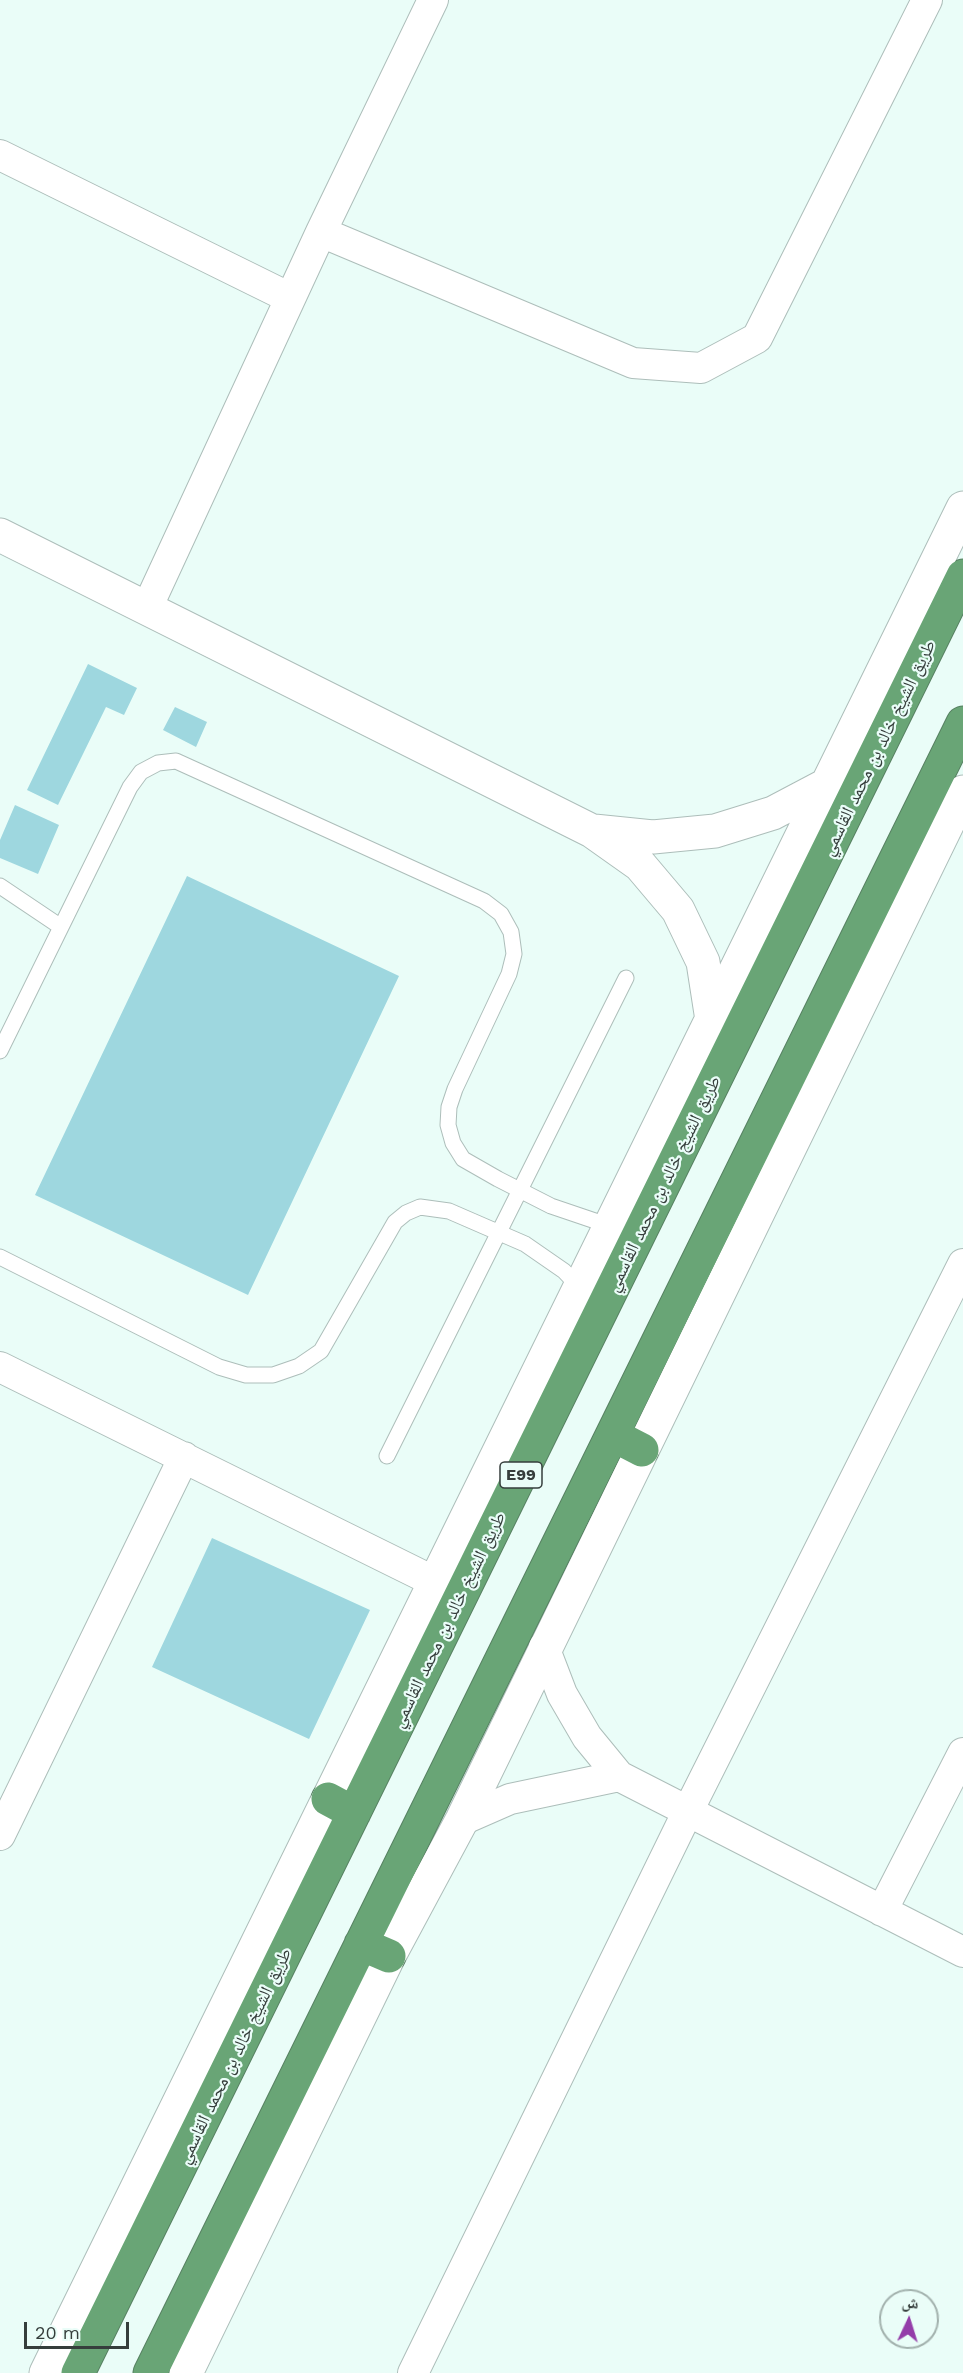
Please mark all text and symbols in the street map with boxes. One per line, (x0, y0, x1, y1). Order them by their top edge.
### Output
street label: طريق الشيخ خالد بن محمد القاسمي (817, 637, 941, 859)
street label: طريق الشيخ خالد بن محمد القاسمي (602, 1073, 726, 1295)
road number: E99 (500, 1462, 542, 1488)
street label: طريق الشيخ خالد بن محمد القاسمي (387, 1509, 511, 1731)
street label: طريق الشيخ خالد بن محمد القاسمي (173, 1945, 297, 2167)
north arrow (879, 2289, 939, 2349)
text: ش (901, 2292, 919, 2313)
scale bar (27, 2310, 132, 2348)
text: 20 m (35, 2322, 80, 2343)

